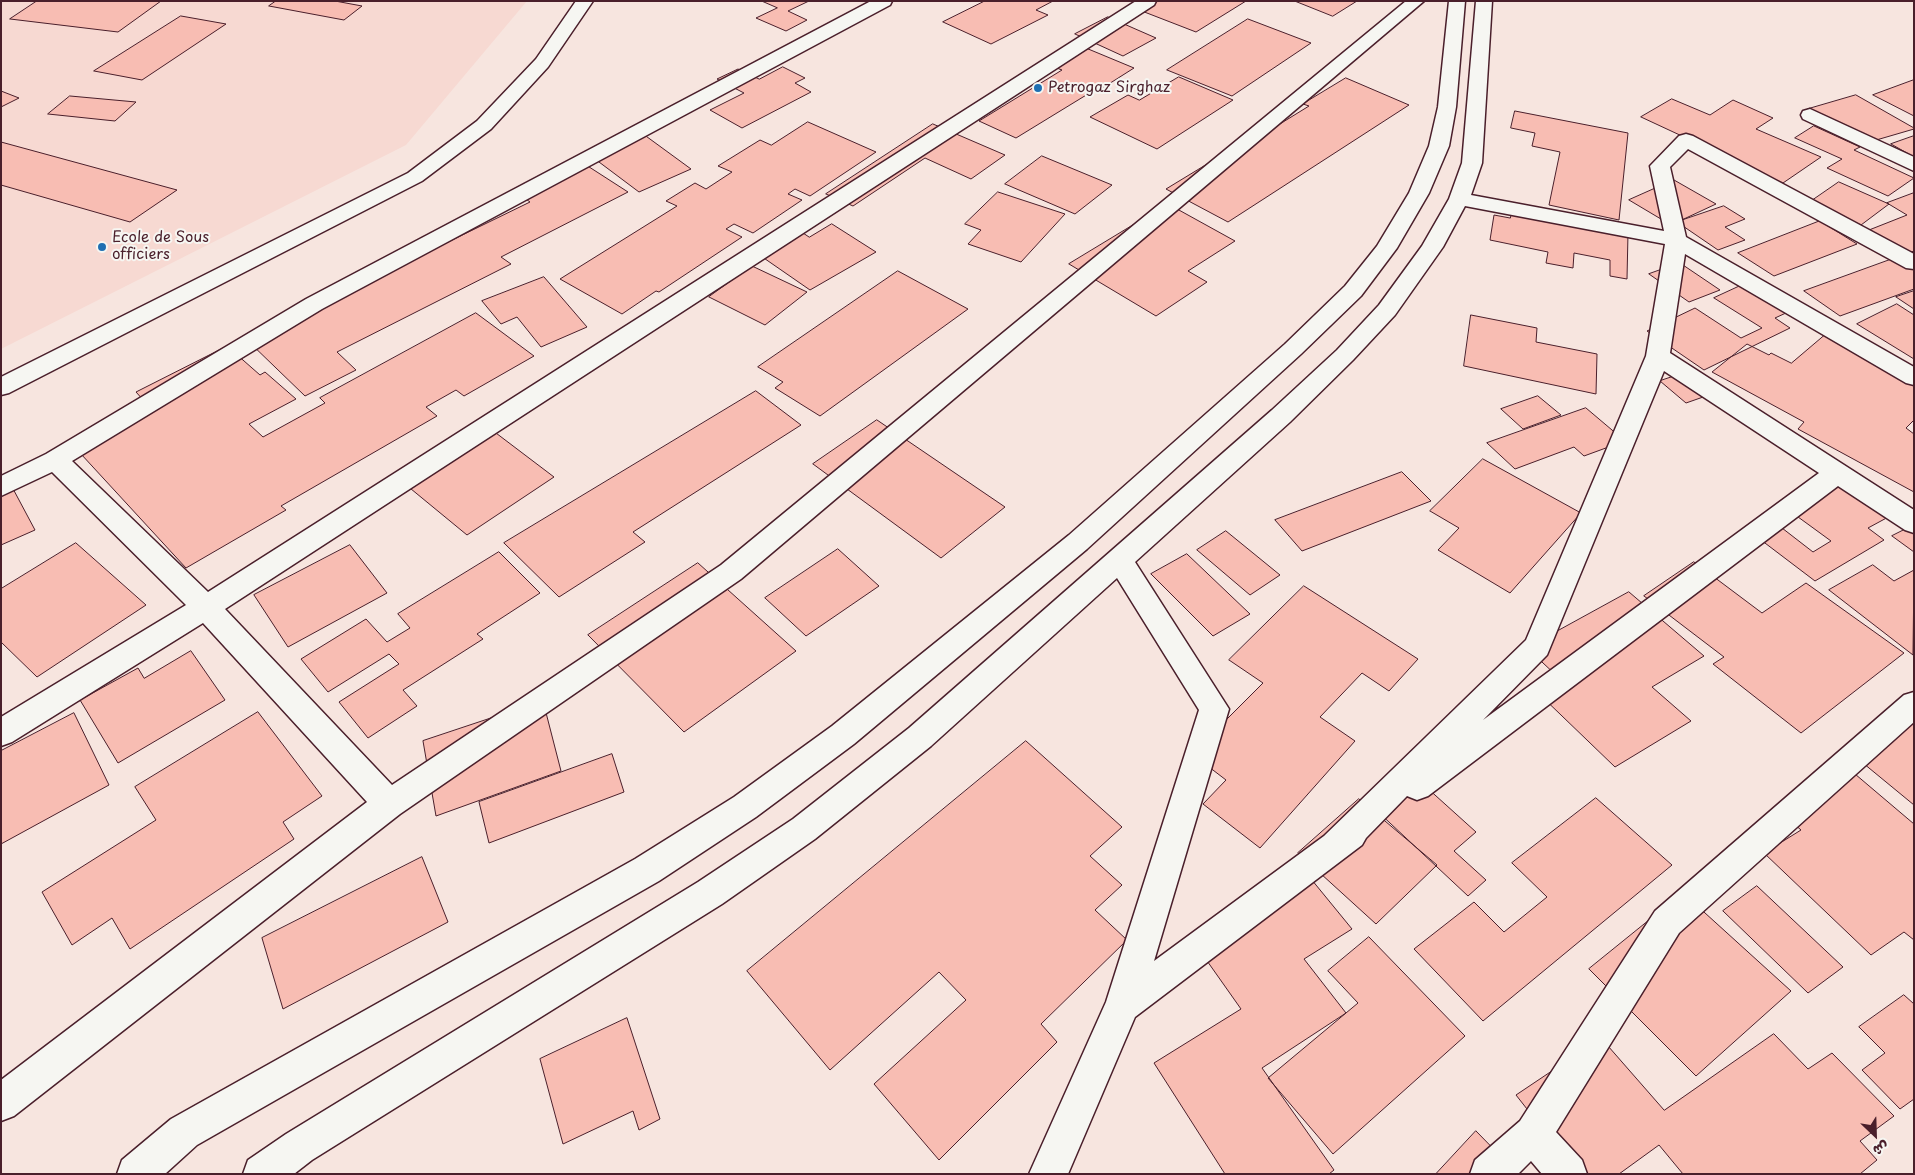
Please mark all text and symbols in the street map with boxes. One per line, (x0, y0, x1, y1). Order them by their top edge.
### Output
place label: Petrogaz Sirghaz (1048, 79, 1170, 97)
marker: Petrogaz Sirghaz (1032, 82, 1044, 94)
place label: Ecole de Sous officiers (112, 229, 209, 264)
marker: Ecole de Sous officiers (96, 241, 108, 253)
north arrow (1850, 1110, 1900, 1160)
text: ش (1870, 1136, 1893, 1162)

